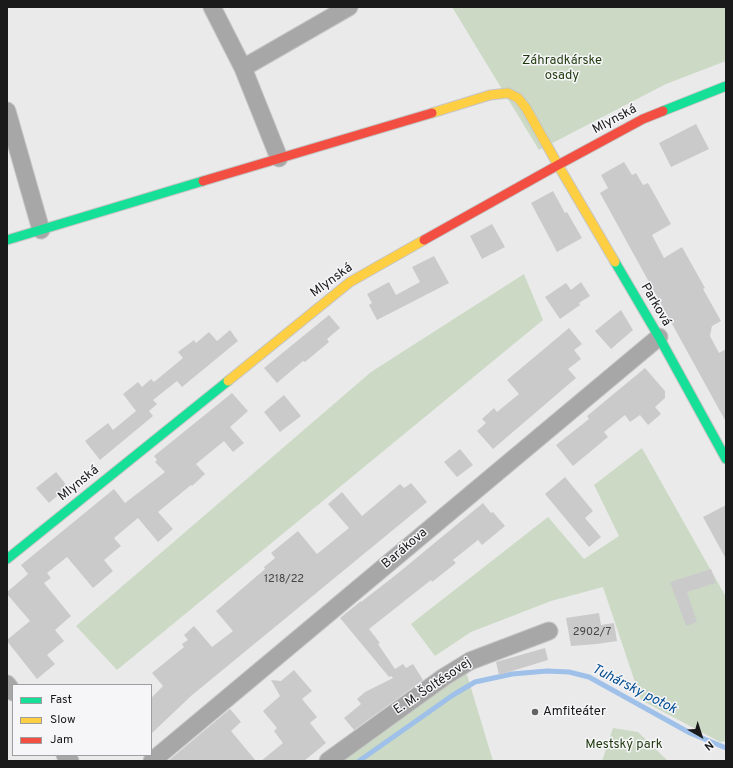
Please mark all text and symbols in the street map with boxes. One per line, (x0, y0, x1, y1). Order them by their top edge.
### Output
park label: Záhradkárske osady (522, 53, 602, 84)
street label: Mlynská (590, 102, 640, 138)
street label: Mlynská (308, 261, 356, 301)
street label: Parková (636, 281, 674, 329)
street label: Mlynská (55, 463, 103, 505)
street label: Barákova (379, 526, 431, 572)
house number: 1218/22 (264, 573, 304, 587)
house number: 2902/7 (573, 626, 611, 640)
street label: E. M. Šoltésovej (391, 655, 475, 719)
water label: Tuhársky potok (589, 661, 679, 719)
legend (12, 684, 152, 756)
text: Fast (50, 692, 72, 708)
place label: Amfiteáter (543, 704, 606, 720)
marker: Amfiteáter (530, 707, 540, 717)
text: Slow (50, 712, 76, 728)
north arrow (681, 716, 721, 756)
text: Jam (50, 732, 73, 748)
park label: Mestský park (585, 737, 663, 753)
text: N (701, 737, 716, 753)

